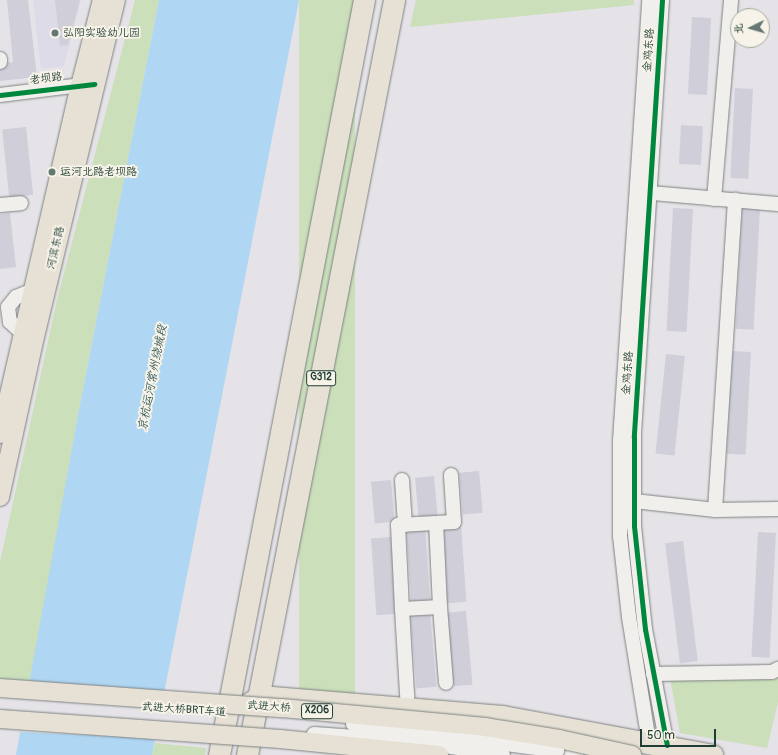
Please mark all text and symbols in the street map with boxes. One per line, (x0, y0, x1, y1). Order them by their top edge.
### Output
north arrow (730, 8, 770, 48)
text: 北 (732, 23, 745, 35)
place label: 弘阳实验幼儿园 (63, 26, 140, 40)
marker: 弘阳实验幼儿园 (50, 28, 60, 38)
street label: 金鸡东路 (641, 28, 657, 72)
street label: 老坝路 (29, 70, 63, 88)
place label: 运河北路老坝路 (60, 165, 137, 179)
marker: 运河北路老坝路 (47, 167, 57, 177)
street label: 河滨东路 (45, 225, 67, 271)
water label: 京杭运河常州绕城段 (136, 324, 170, 432)
street label: 金鸡东路 (620, 351, 636, 395)
road number: G312 (306, 370, 336, 386)
street label: 武进大桥 (247, 699, 291, 715)
street label: 武进大桥BRT车道 (141, 700, 227, 720)
road number: X206 (301, 703, 333, 719)
scale bar (642, 721, 718, 747)
text: 50 m (647, 728, 675, 743)

